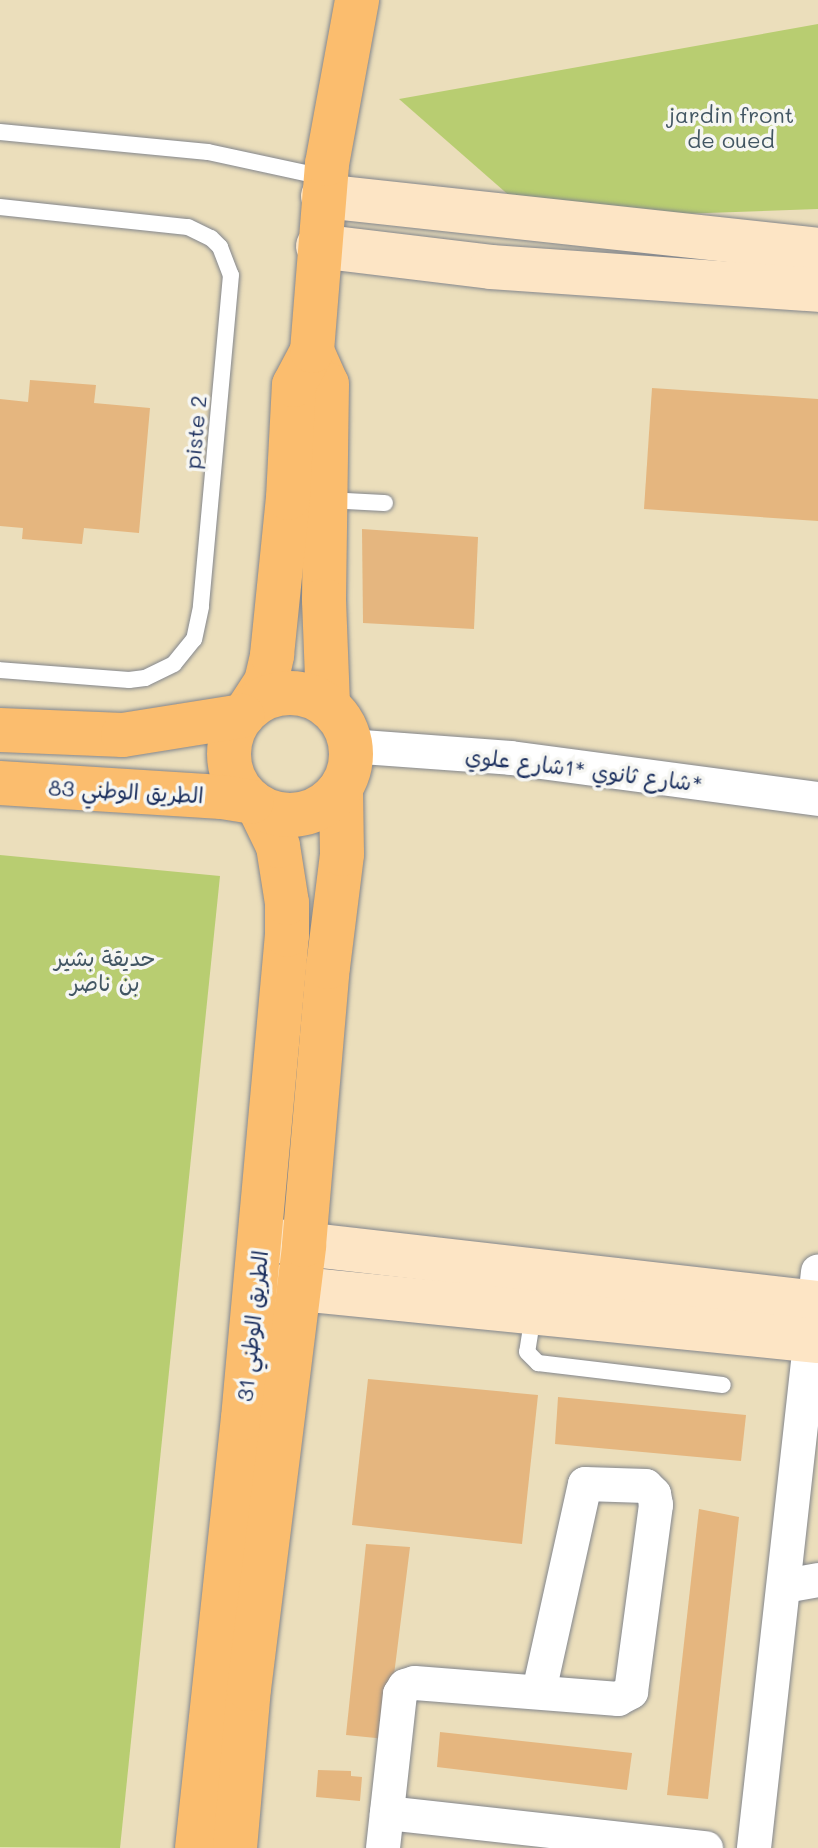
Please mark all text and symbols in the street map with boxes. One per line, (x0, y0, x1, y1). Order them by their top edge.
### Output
park label: jardin front de oued (668, 101, 794, 152)
street label: piste 2 (179, 394, 211, 470)
street label: شارع ثانوي *1شارع علوي* (464, 741, 704, 797)
street label: الطريق الوطني 83 (48, 774, 204, 808)
park label: حديقة بشير بن ناصر (54, 944, 156, 996)
street label: الطريق الوطني 31 (231, 1249, 273, 1403)

